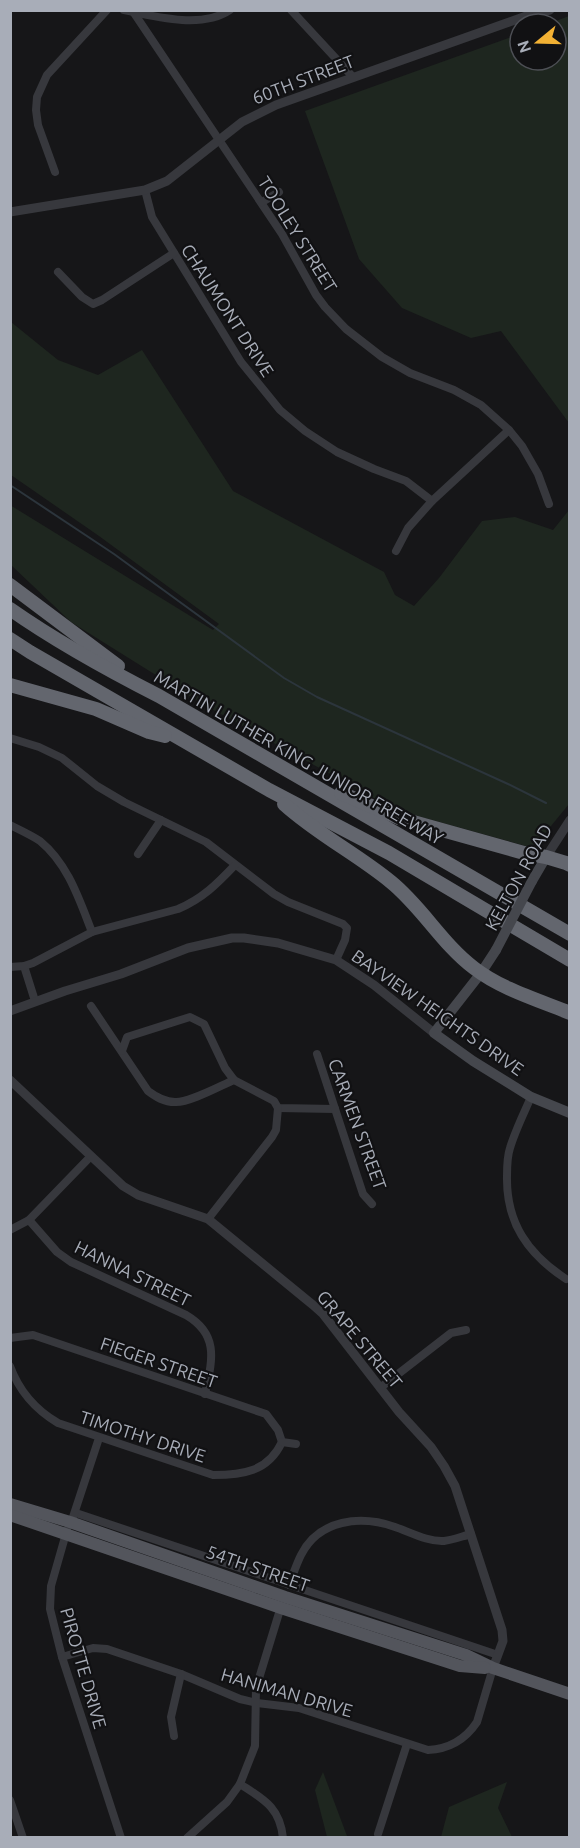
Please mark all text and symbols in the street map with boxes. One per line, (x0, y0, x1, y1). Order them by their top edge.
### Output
north arrow (508, 12, 568, 72)
text: N (513, 38, 534, 55)
street label: 60TH STREET (249, 50, 357, 108)
street label: TOOLEY STREET (254, 173, 342, 295)
street label: CHAUMONT DRIVE (178, 240, 278, 380)
street label: MARTIN LUTHER KING JUNIOR FREEWAY (151, 666, 447, 848)
street label: KELTON ROAD (481, 820, 555, 934)
street label: BAYVIEW HEIGHTS DRIVE (348, 945, 528, 1079)
street label: CARMEN STREET (325, 1056, 391, 1192)
street label: HANNA STREET (72, 1236, 194, 1310)
street label: GRAPE STREET (313, 1286, 407, 1392)
street label: FIEGER STREET (98, 1333, 220, 1391)
street label: TIMOTHY DRIVE (78, 1406, 208, 1466)
street label: 54TH STREET (204, 1541, 312, 1595)
street label: PIROTTE DRIVE (57, 1605, 111, 1731)
street label: HANIMAN DRIVE (219, 1664, 355, 1720)

